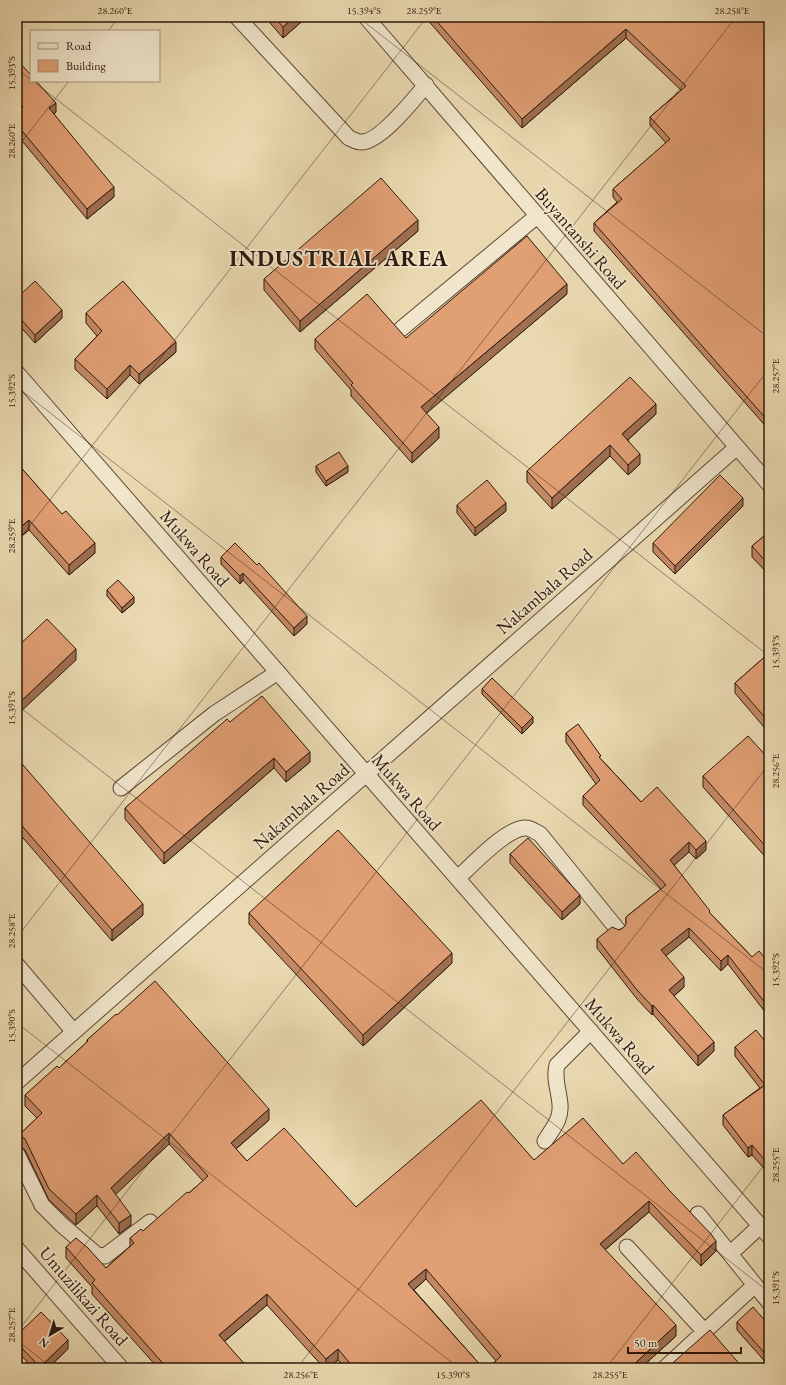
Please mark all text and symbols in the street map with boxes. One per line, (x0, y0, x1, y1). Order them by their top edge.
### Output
text: 28.260°E (98, 4, 133, 17)
text: 15.394°S (347, 4, 381, 17)
text: 28.259°E (407, 4, 442, 17)
text: 28.258°E (715, 4, 750, 17)
legend (30, 30, 160, 82)
text: Road (66, 38, 92, 54)
text: 15.393°S (5, 56, 18, 90)
text: Building (66, 58, 107, 74)
text: 28.260°E (5, 123, 18, 158)
street label: Buyantanshi Road (531, 182, 632, 294)
district label: INDUSTRIAL AREA (229, 244, 449, 273)
text: 28.257°E (769, 358, 782, 393)
text: 15.392°S (5, 374, 18, 408)
street label: Mukwa Road (155, 505, 235, 592)
text: 28.259°E (5, 518, 18, 553)
street label: Nakambala Road (491, 542, 597, 639)
text: 15.393°S (769, 635, 782, 669)
text: 15.391°S (5, 691, 18, 725)
street label: Mukwa Road (367, 749, 447, 836)
text: 28.256°E (769, 753, 782, 788)
street label: Nakambala Road (248, 757, 354, 854)
text: 28.258°E (5, 913, 18, 948)
text: 15.392°S (769, 953, 782, 987)
street label: Mukwa Road (580, 993, 660, 1080)
text: 15.390°S (5, 1009, 18, 1043)
text: 28.255°E (769, 1147, 782, 1182)
street label: Umuzilikazi Road (35, 1241, 134, 1351)
text: 15.391°S (769, 1271, 782, 1305)
text: 28.257°E (5, 1307, 18, 1342)
north arrow (30, 1315, 70, 1355)
scale bar (628, 1329, 741, 1355)
text: N (36, 1335, 52, 1351)
text: 50 m (634, 1335, 658, 1351)
text: 28.256°E (284, 1368, 319, 1381)
text: 15.390°S (436, 1368, 470, 1381)
text: 28.255°E (593, 1368, 628, 1381)

